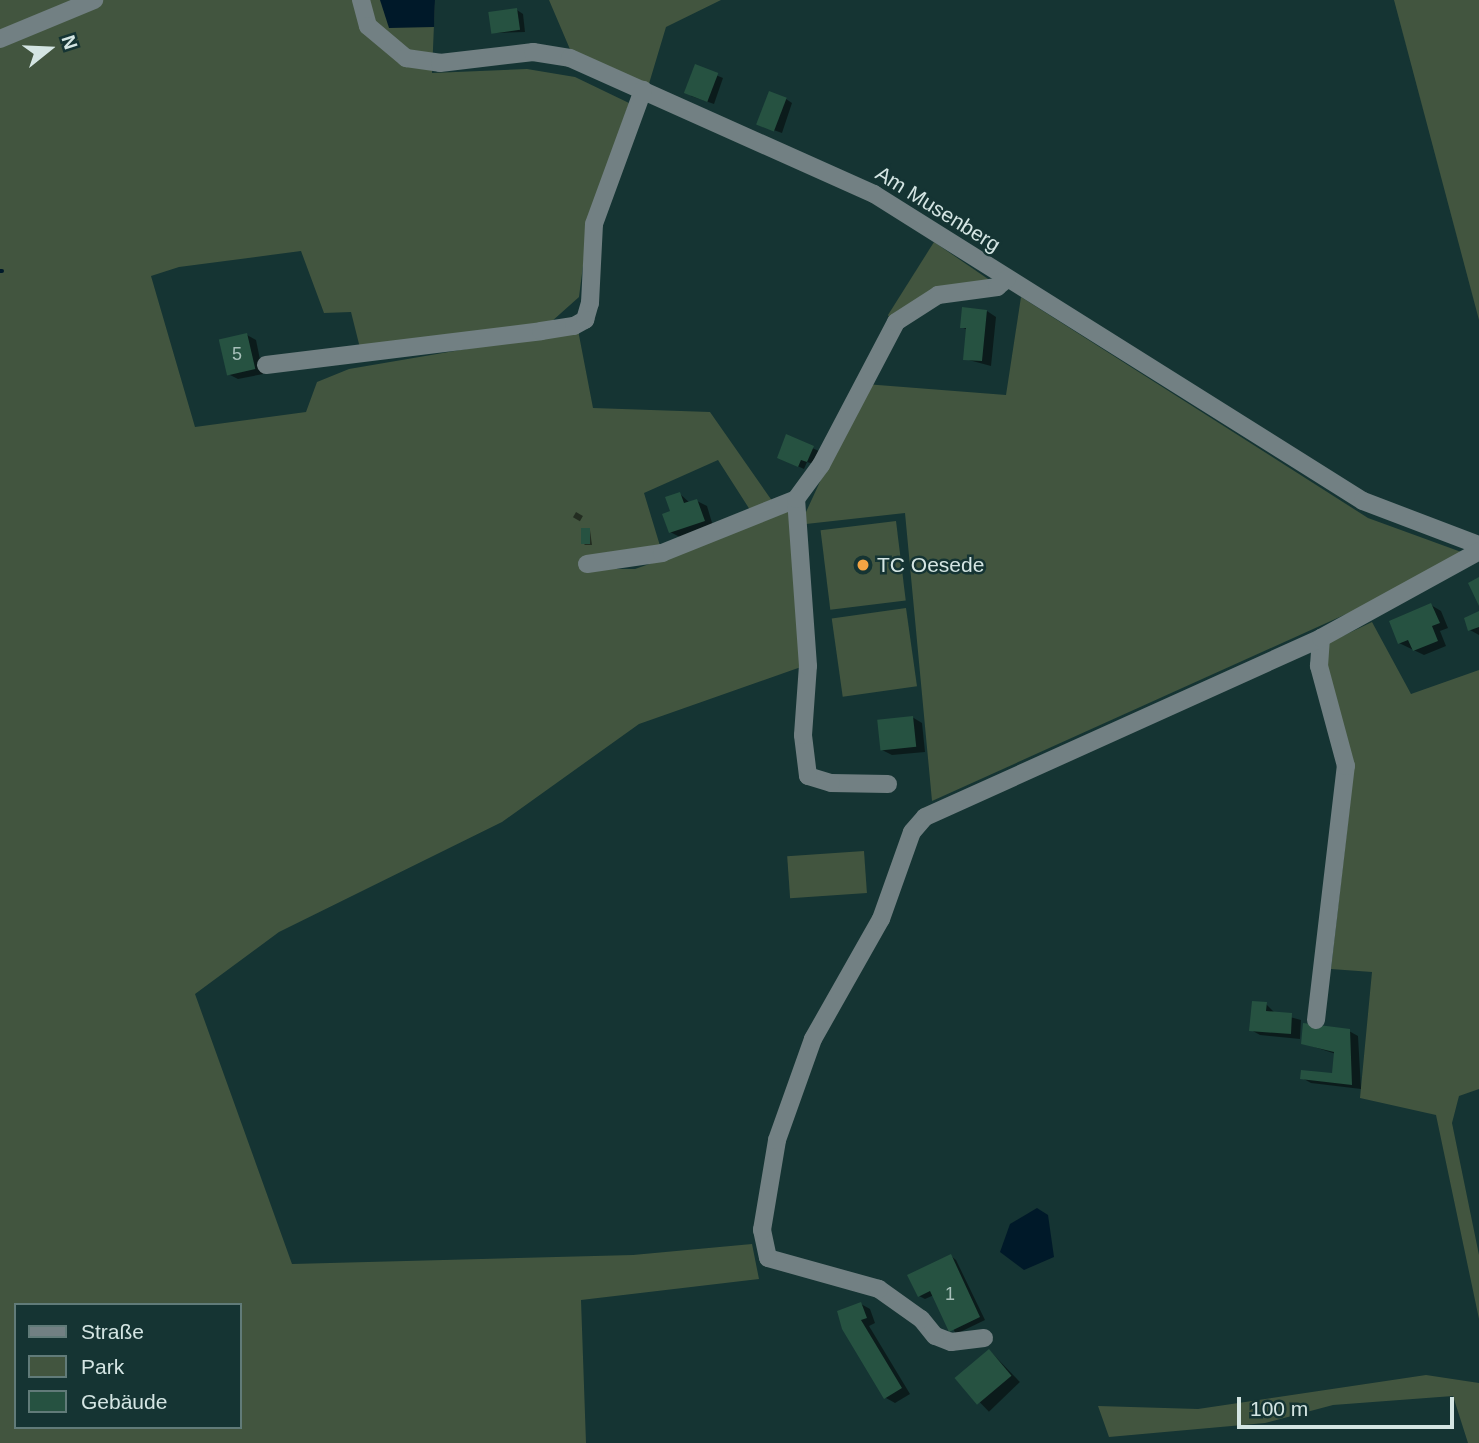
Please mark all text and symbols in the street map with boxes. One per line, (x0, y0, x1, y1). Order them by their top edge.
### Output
north arrow (14, 14, 84, 84)
text: N (57, 33, 82, 52)
street label: Am Musenberg (871, 161, 1005, 257)
house number: 5 (232, 343, 242, 365)
place label: TC Oesede (877, 552, 984, 578)
marker: TC Oesede (855, 557, 871, 573)
house number: 1 (945, 1283, 955, 1305)
legend (14, 1303, 242, 1429)
text: Straße (81, 1320, 144, 1343)
text: Park (81, 1355, 124, 1378)
scale bar (1241, 1384, 1458, 1428)
text: Gebäude (81, 1390, 167, 1413)
text: 100 m (1250, 1397, 1308, 1420)

